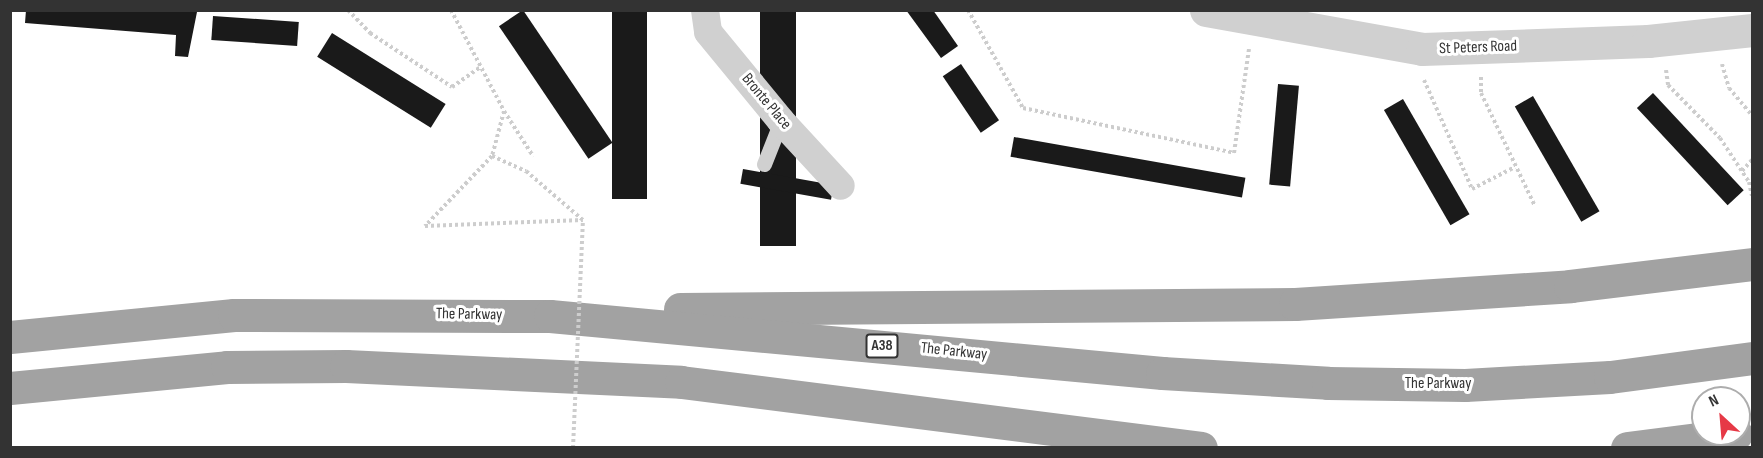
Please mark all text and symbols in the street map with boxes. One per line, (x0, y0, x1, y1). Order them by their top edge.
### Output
street label: St Peters Road (1439, 37, 1517, 59)
street label: Bronte Place (737, 70, 795, 134)
street label: The Parkway (436, 305, 502, 325)
road number: A38 (866, 334, 898, 358)
street label: The Parkway (920, 339, 988, 365)
street label: The Parkway (1405, 374, 1471, 394)
north arrow (1691, 386, 1751, 446)
text: N (1706, 391, 1722, 412)

